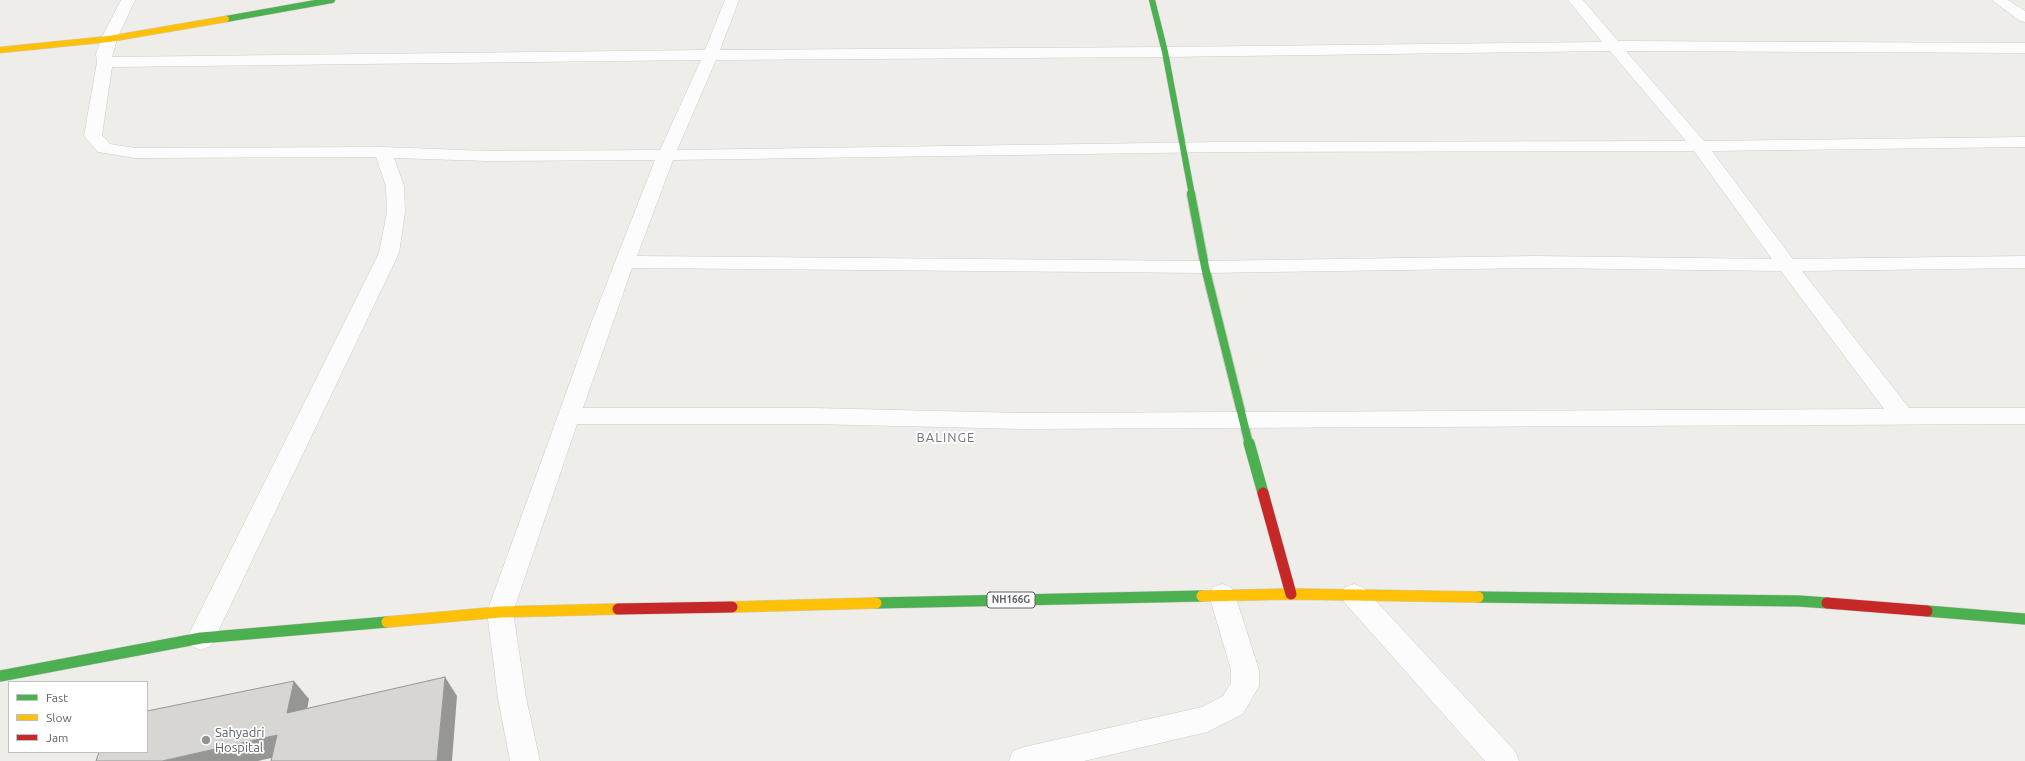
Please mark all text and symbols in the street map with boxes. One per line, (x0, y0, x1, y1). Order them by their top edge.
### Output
district label: BALINGE (917, 430, 975, 446)
road number: NH166G (987, 592, 1035, 608)
legend (8, 681, 148, 753)
text: Fast (46, 691, 68, 704)
text: Slow (46, 711, 72, 724)
place label: Sahyadri Hospital (215, 725, 264, 756)
text: Jam (46, 731, 68, 744)
marker: Sahyadri Hospital (200, 734, 212, 746)

